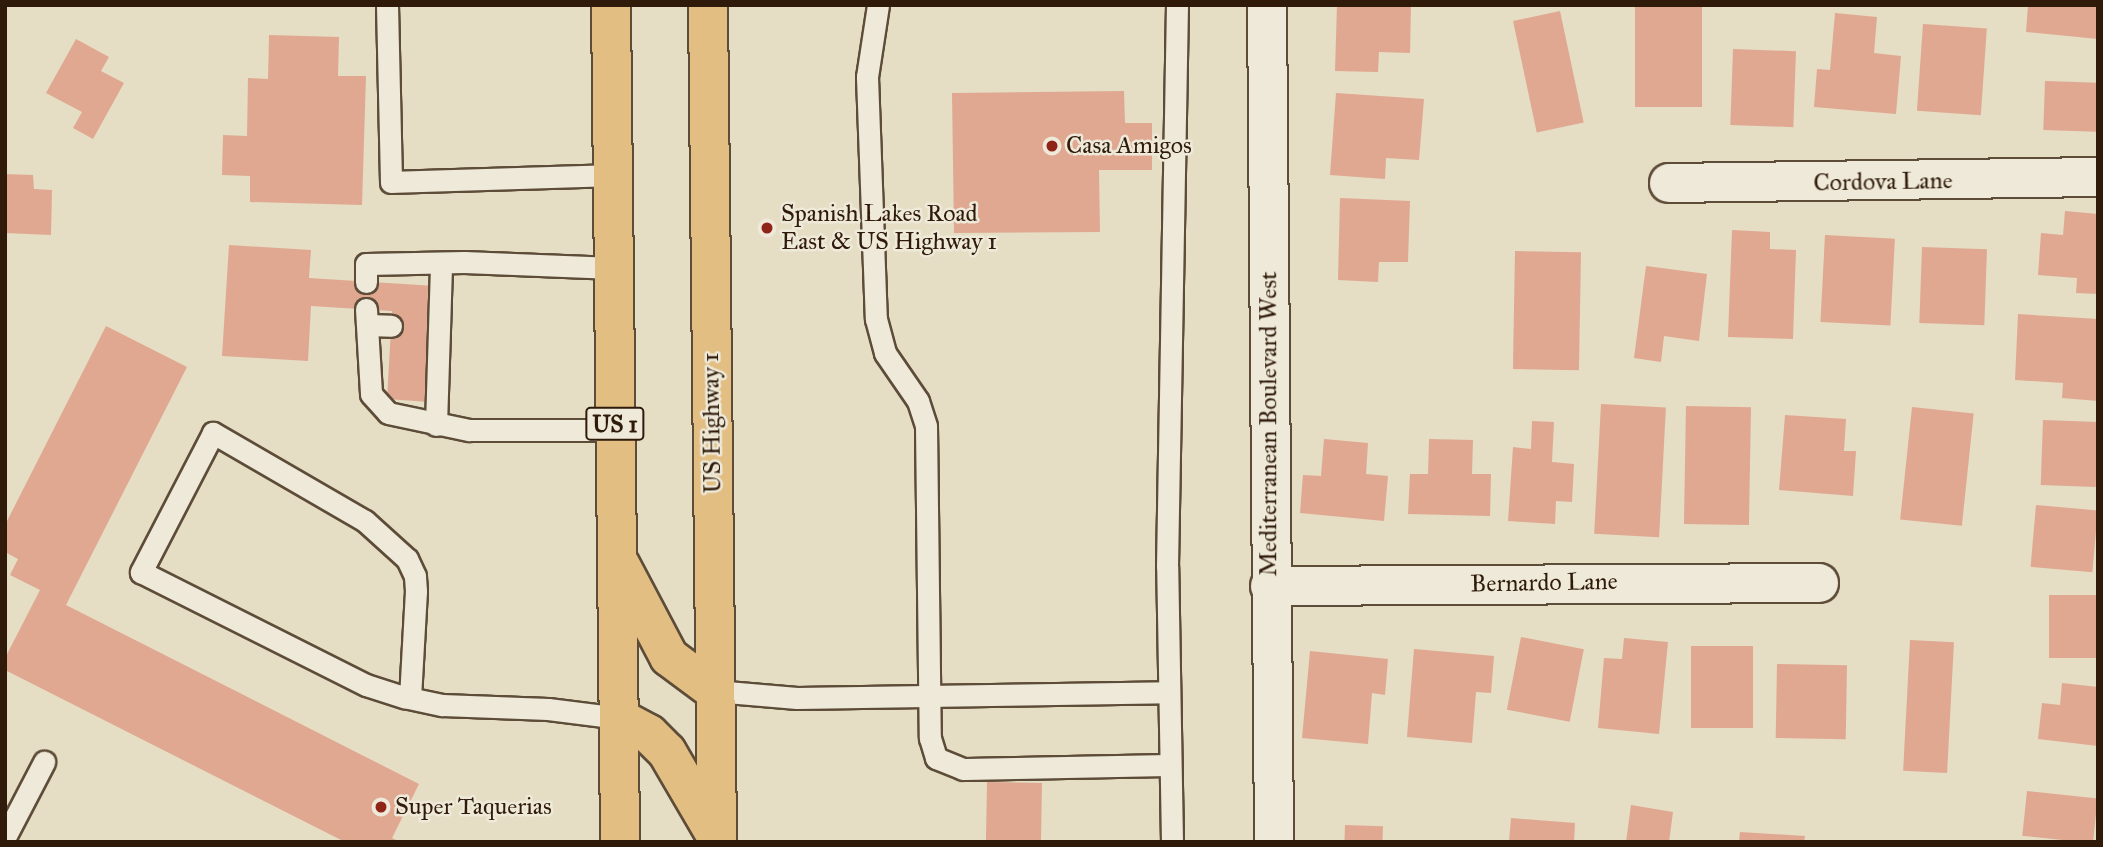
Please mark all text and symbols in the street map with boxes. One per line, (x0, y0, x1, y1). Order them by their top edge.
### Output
place label: Casa Amigos (1066, 132, 1192, 160)
marker: Casa Amigos (1044, 138, 1060, 154)
street label: Cordova Lane (1813, 166, 1953, 198)
place label: Spanish Lakes Road East & US Highway 1 (781, 200, 997, 256)
marker: Spanish Lakes Road East & US Highway 1 (759, 220, 775, 236)
street label: Mediterranean Boulevard West (1255, 272, 1283, 576)
street label: US Highway 1 (696, 352, 728, 494)
road number: US 1 (585, 404, 645, 444)
street label: Bernardo Lane (1470, 567, 1618, 599)
place label: Super Taquerias (395, 793, 552, 821)
marker: Super Taquerias (373, 799, 389, 815)

